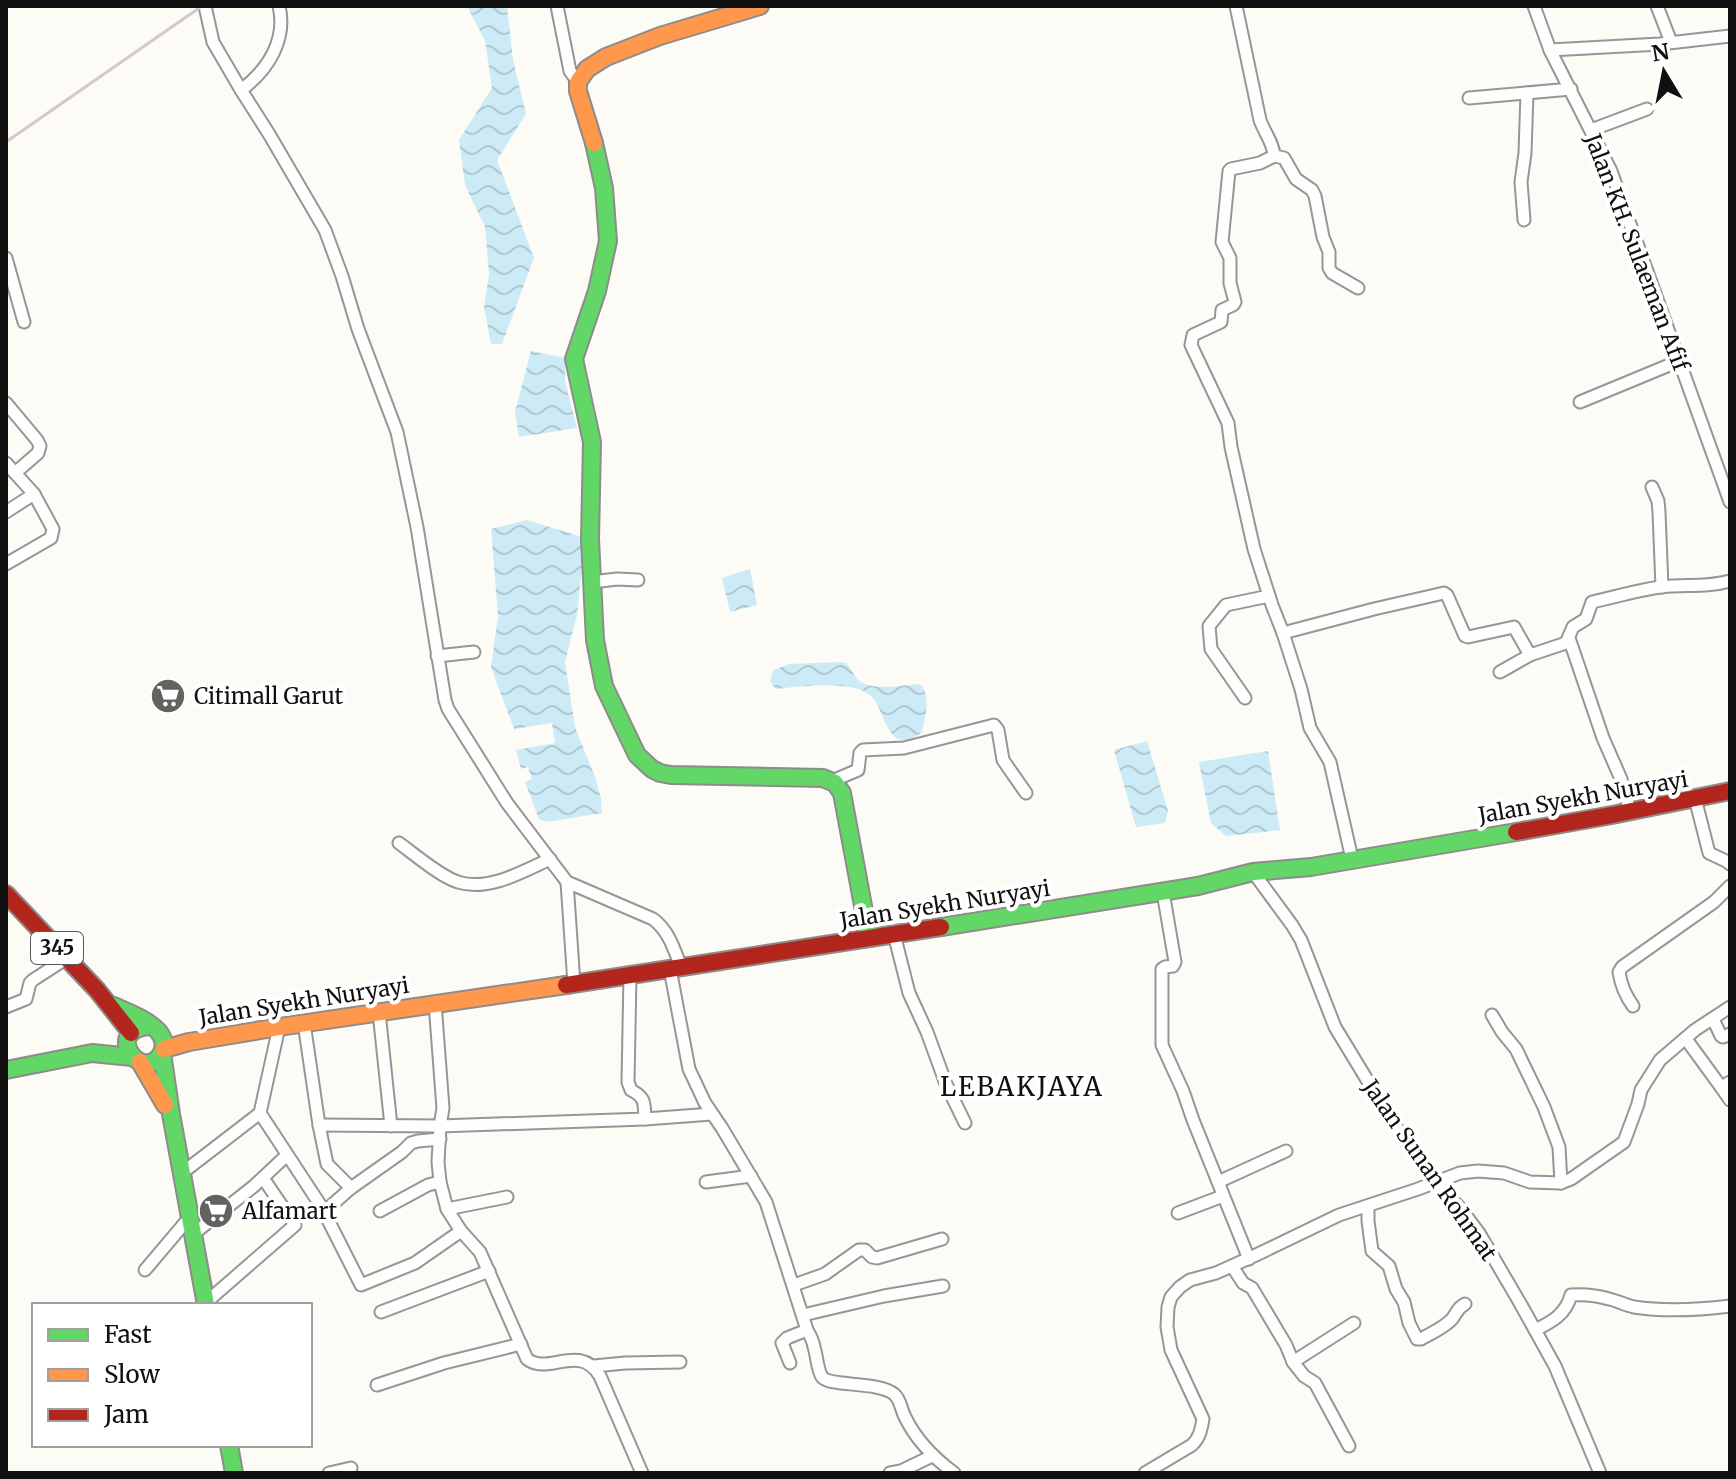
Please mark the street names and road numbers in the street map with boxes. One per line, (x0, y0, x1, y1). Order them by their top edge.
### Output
street label: Jalan KH. Sulaeman Afif (1578, 129, 1696, 376)
street label: Jalan Syekh Nuryayi (1475, 765, 1690, 829)
street label: Jalan Syekh Nuryayi (837, 874, 1052, 935)
road number: 345 (31, 932, 83, 964)
street label: Jalan Syekh Nuryayi (196, 971, 411, 1032)
street label: Jalan Sunan Rohmat (1356, 1073, 1503, 1266)

